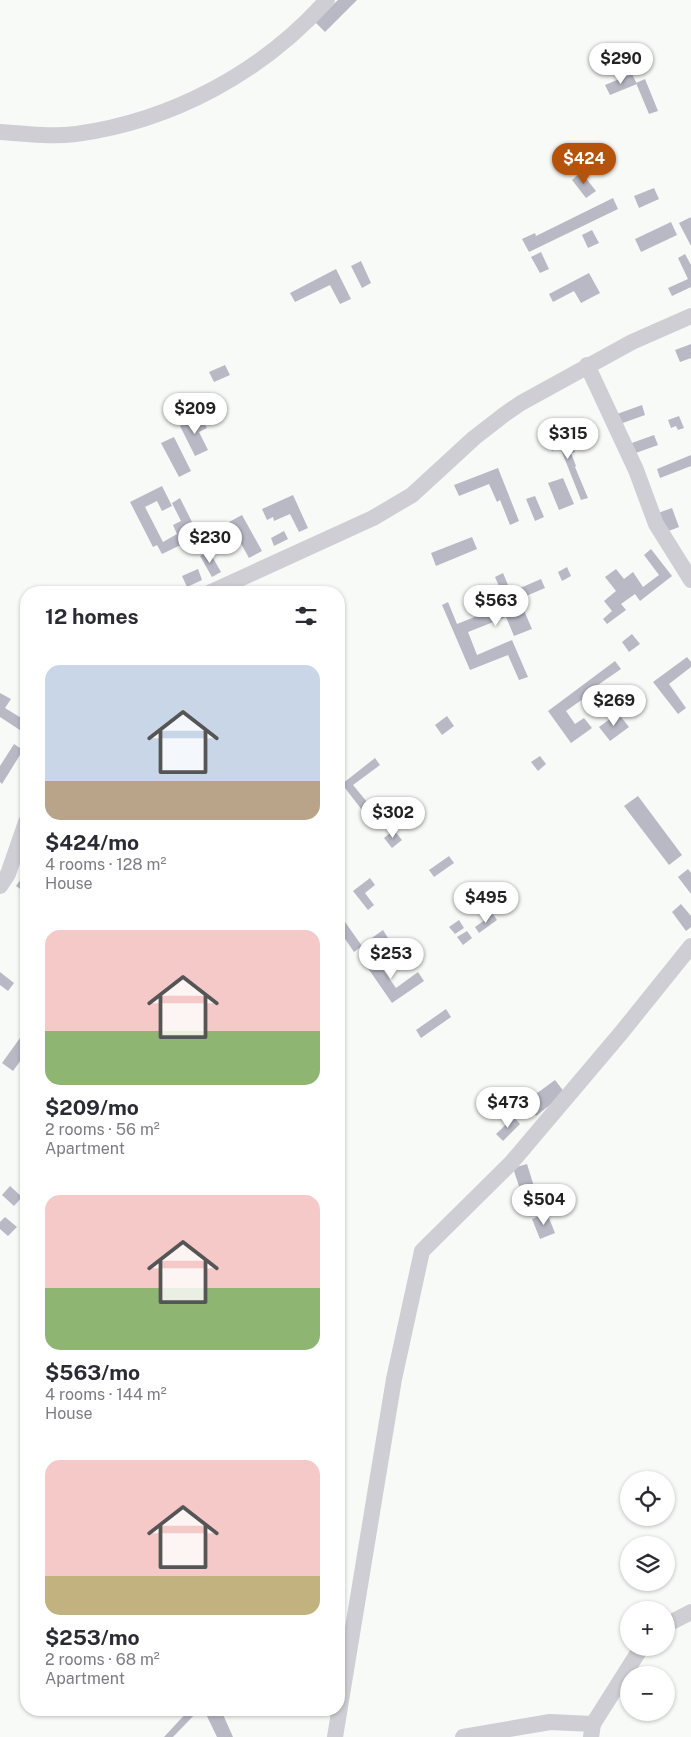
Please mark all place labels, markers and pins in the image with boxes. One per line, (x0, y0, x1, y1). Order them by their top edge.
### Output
pin: $290 (591, 42, 651, 85)
pin: $424 (554, 142, 614, 185)
pin: $209 (165, 392, 225, 435)
pin: $315 (538, 418, 598, 460)
pin: $230 (180, 522, 240, 564)
pin: $563 (466, 584, 526, 627)
pin: $269 (584, 684, 644, 727)
pin: $302 (363, 796, 423, 839)
pin: $495 (456, 882, 516, 924)
pin: $253 (361, 938, 421, 980)
pin: $473 (478, 1086, 538, 1129)
pin: $504 (514, 1184, 574, 1226)

